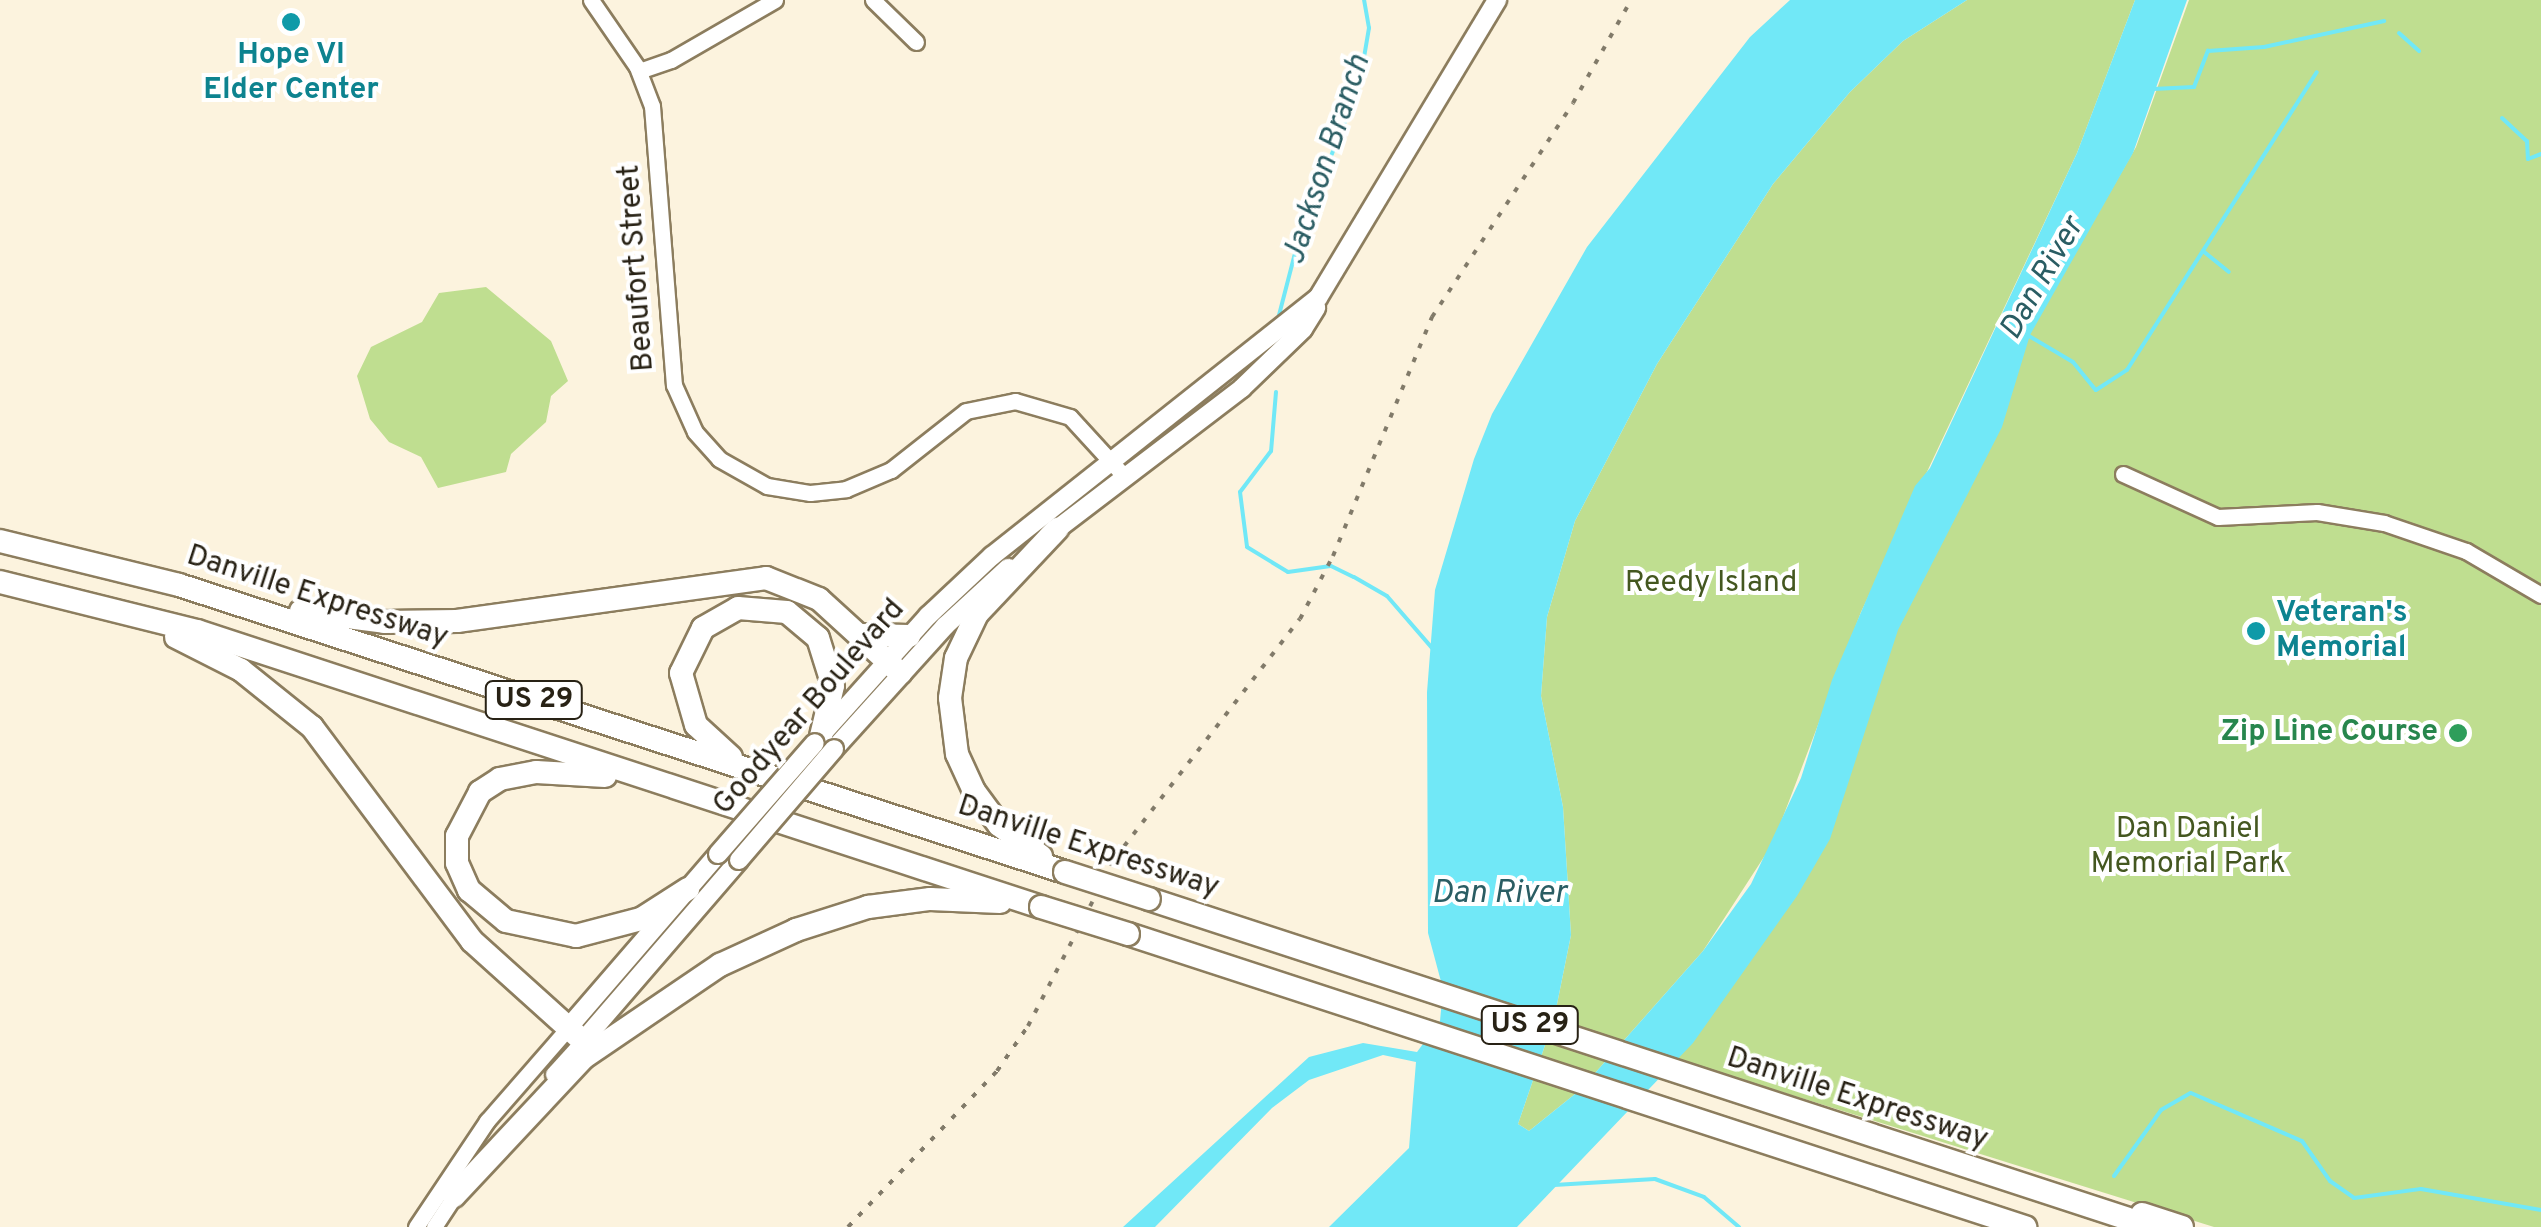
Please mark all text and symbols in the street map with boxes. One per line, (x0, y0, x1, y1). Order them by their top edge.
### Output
marker: Hope VI Elder Center (280, 11, 302, 33)
place label: Hope VI Elder Center (203, 38, 379, 108)
water label: Jackson Branch (1276, 50, 1380, 270)
street label: Beaufort Street (613, 163, 663, 373)
water label: Dan River (1993, 211, 2093, 347)
street label: Danville Expressway (182, 539, 452, 657)
park label: Reedy Island (1625, 566, 1797, 602)
street label: Goodyear Boulevard (706, 593, 914, 823)
place label: Veteran's Memorial (2276, 596, 2408, 666)
marker: Veteran's Memorial (2245, 620, 2267, 642)
road number: US 29 (484, 677, 584, 723)
place label: Zip Line Course (2221, 715, 2438, 751)
marker: Zip Line Course (2447, 722, 2469, 744)
street label: Danville Expressway (953, 789, 1223, 907)
park label: Dan Daniel Memorial Park (2091, 812, 2285, 882)
water label: Dan River (1432, 875, 1566, 913)
road number: US 29 (1480, 1002, 1580, 1048)
street label: Danville Expressway (1722, 1041, 1992, 1159)

